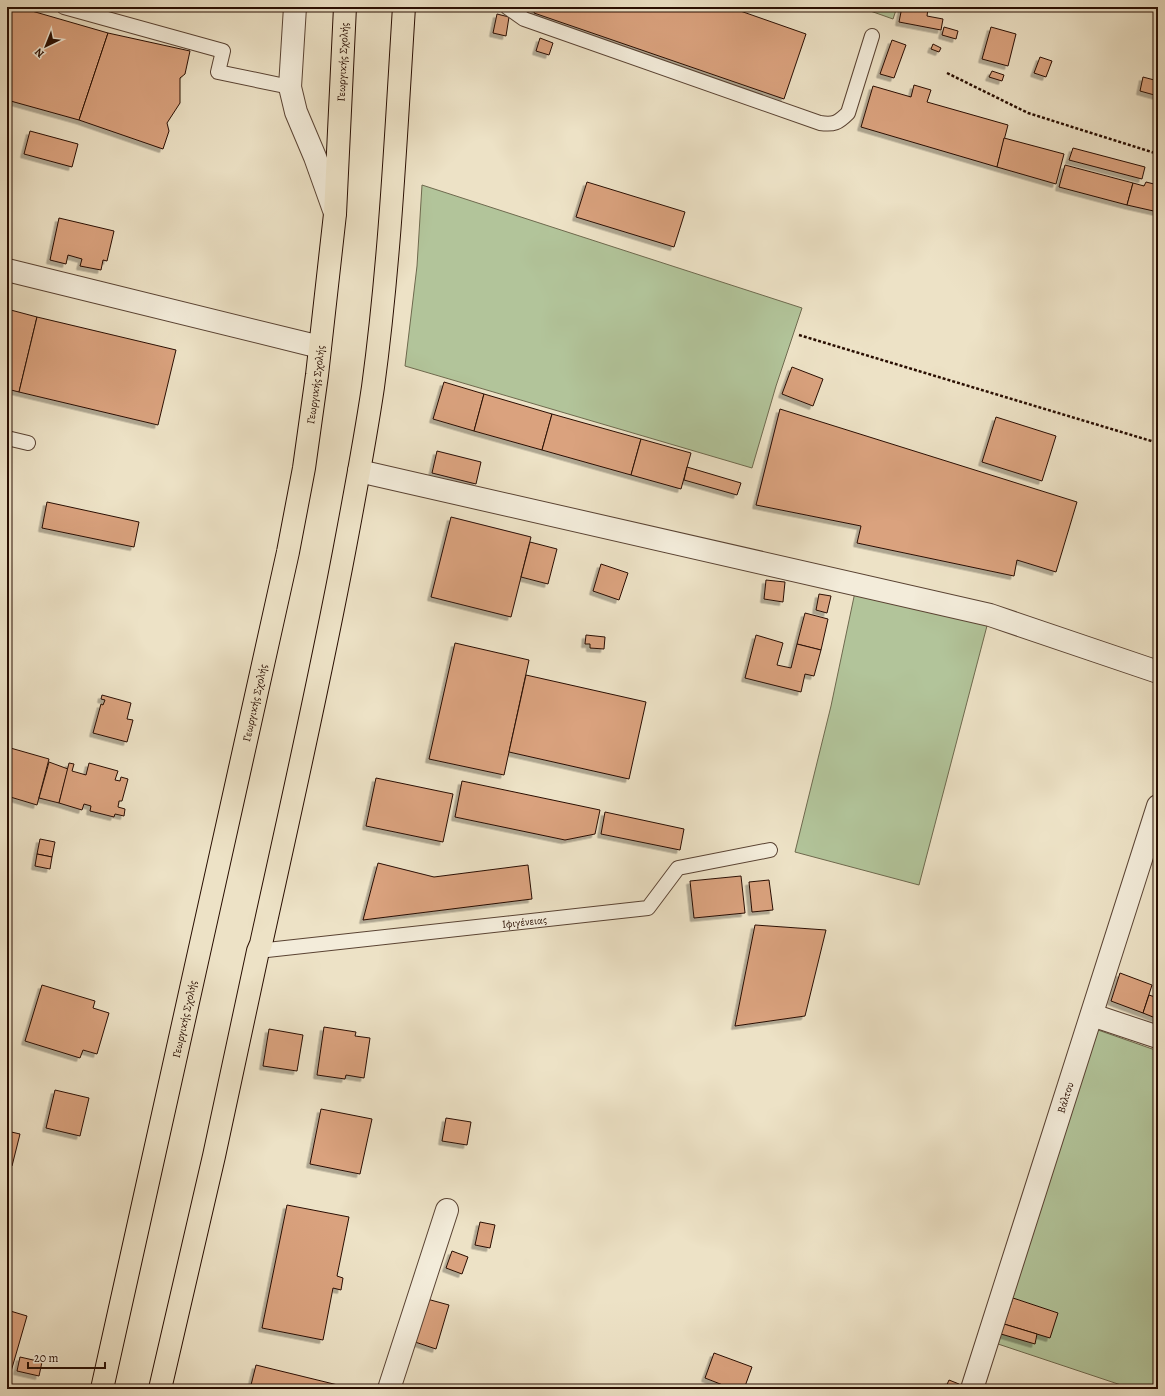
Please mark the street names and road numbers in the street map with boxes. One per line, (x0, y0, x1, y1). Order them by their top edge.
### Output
street label: Γεωργικής Σχολής (333, 22, 352, 102)
street label: Γεωργικής Σχολής (303, 345, 328, 425)
street label: Γεωργικής Σχολής (239, 663, 271, 743)
street label: Ιφιγένειας (501, 912, 548, 932)
street label: Γεωργικής Σχολής (169, 979, 201, 1059)
street label: Βάλτου (1053, 1080, 1078, 1115)

